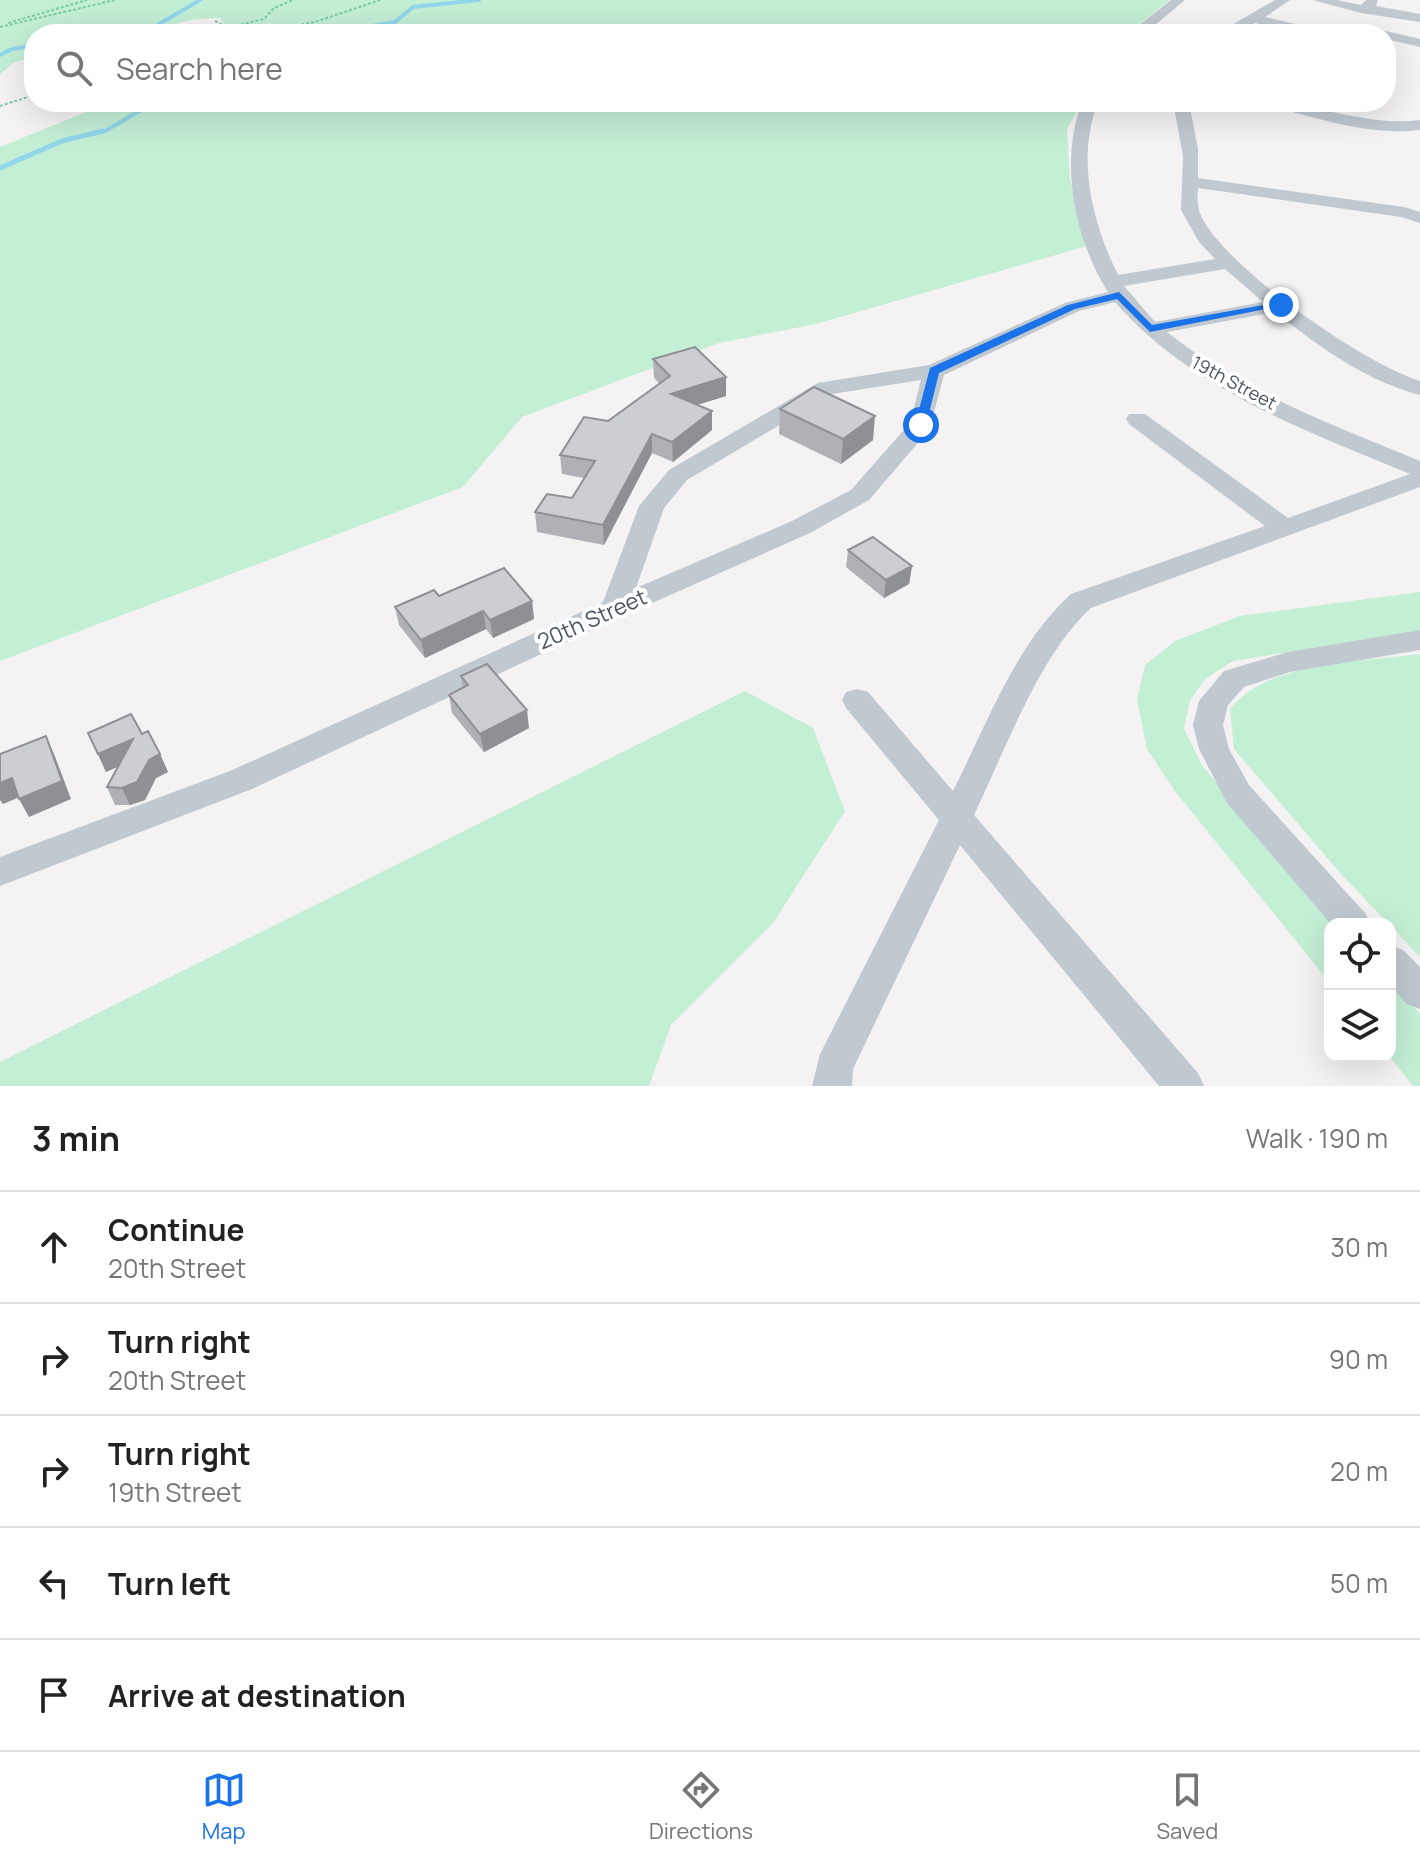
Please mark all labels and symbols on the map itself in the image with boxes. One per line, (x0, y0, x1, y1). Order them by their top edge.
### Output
route end (1263, 287, 1299, 323)
street label: 19th Street (1188, 350, 1281, 414)
route start (903, 407, 939, 443)
street label: 20th Street (533, 581, 652, 656)

